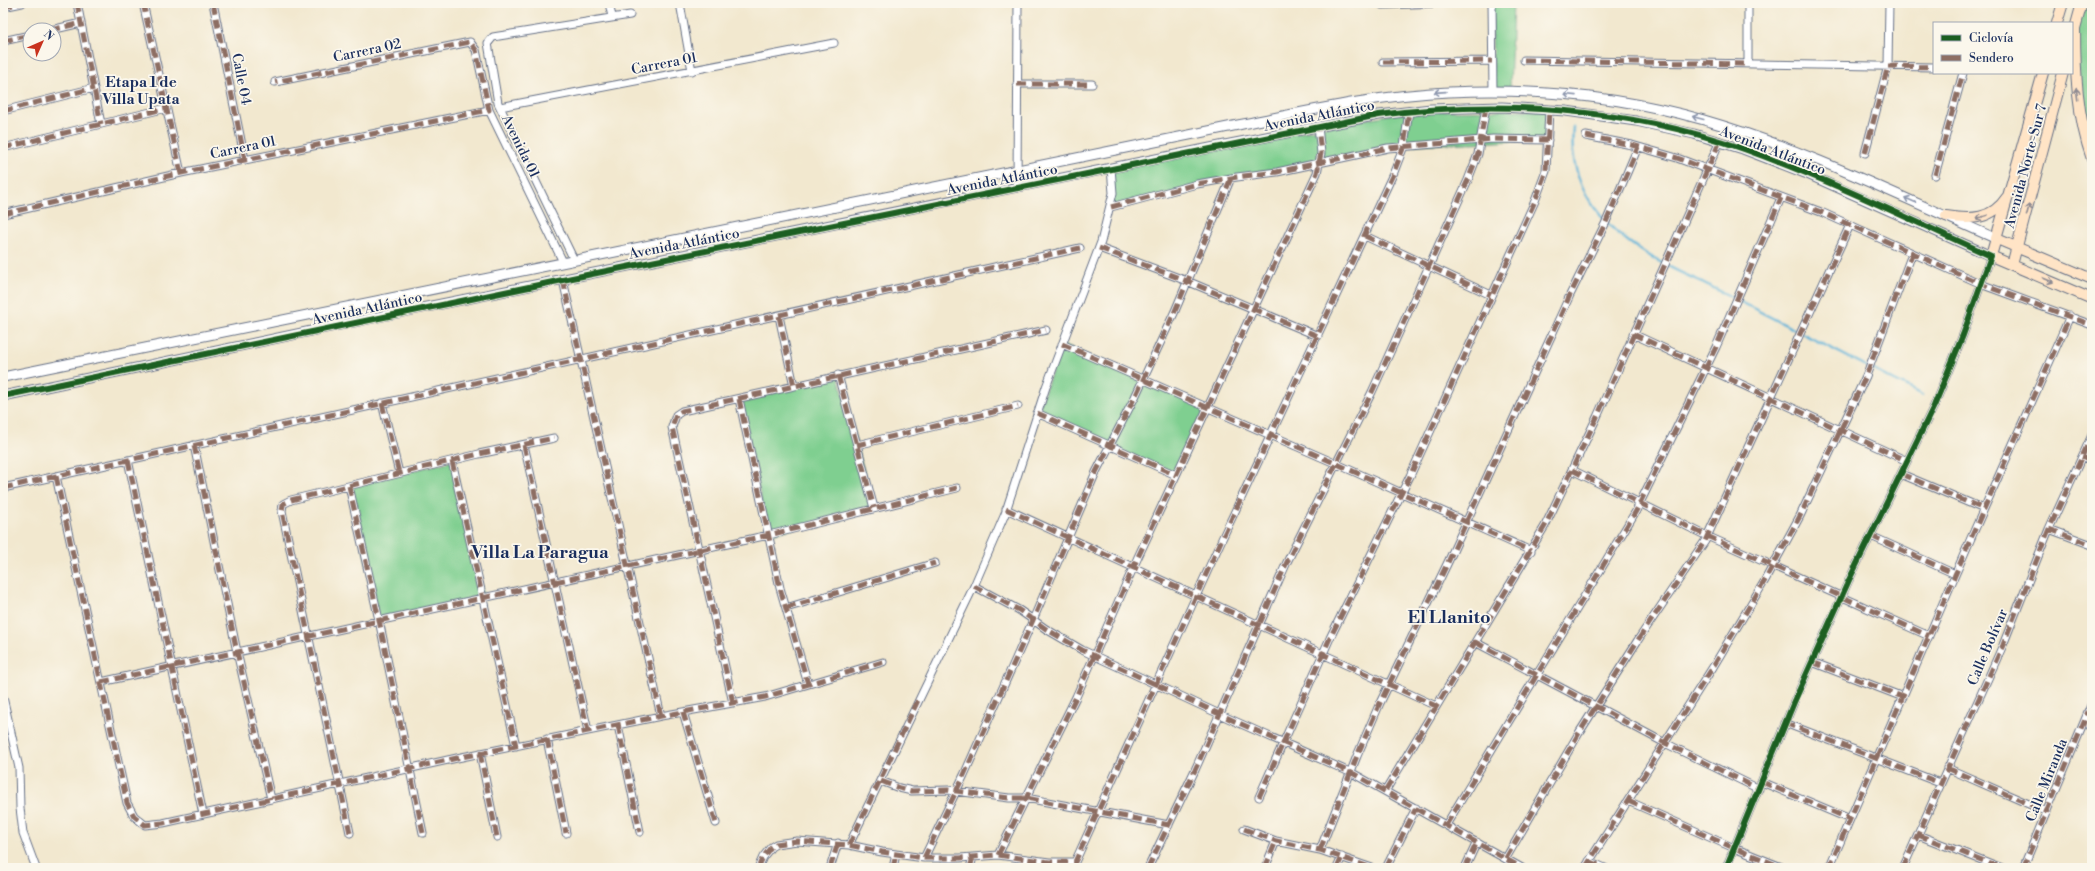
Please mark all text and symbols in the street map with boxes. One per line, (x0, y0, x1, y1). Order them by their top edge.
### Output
north arrow (22, 22, 62, 62)
legend (1933, 22, 2073, 74)
text: N (40, 28, 57, 44)
text: Ciclovía (1969, 31, 2014, 46)
street label: Carrera 02 (332, 35, 403, 67)
street label: Carrera 01 (630, 49, 699, 79)
text: Sendero (1969, 51, 2014, 66)
street label: Calle 04 (227, 52, 255, 107)
district label: Etapa 1 de Villa Upata (101, 73, 181, 109)
one-way arrow (2074, 88, 2081, 101)
one-way arrow (1434, 89, 1447, 96)
one-way arrow (1564, 91, 1577, 99)
street label: Avenida Atlántico (1261, 96, 1376, 136)
street label: Avenida Norte-Sur 7 (2000, 102, 2051, 231)
street label: Avenida 01 (497, 111, 543, 181)
one-way arrow (1691, 114, 1704, 121)
street label: Avenida Atlántico (1716, 122, 1828, 180)
street label: Carrera 01 (209, 132, 278, 164)
street label: Avenida Atlántico (944, 160, 1059, 200)
one-way arrow (1904, 196, 1916, 204)
one-way arrow (2025, 204, 2032, 217)
one-way arrow (1976, 213, 1988, 221)
street label: Avenida Atlántico (626, 224, 741, 264)
one-way arrow (2041, 277, 2053, 285)
street label: Avenida Atlántico (309, 288, 424, 330)
district label: Villa La Paragua (470, 541, 609, 564)
district label: El Llanito (1407, 606, 1491, 629)
street label: Calle Bolívar (1964, 606, 2012, 688)
street label: Calle Miranda (2022, 735, 2072, 825)

